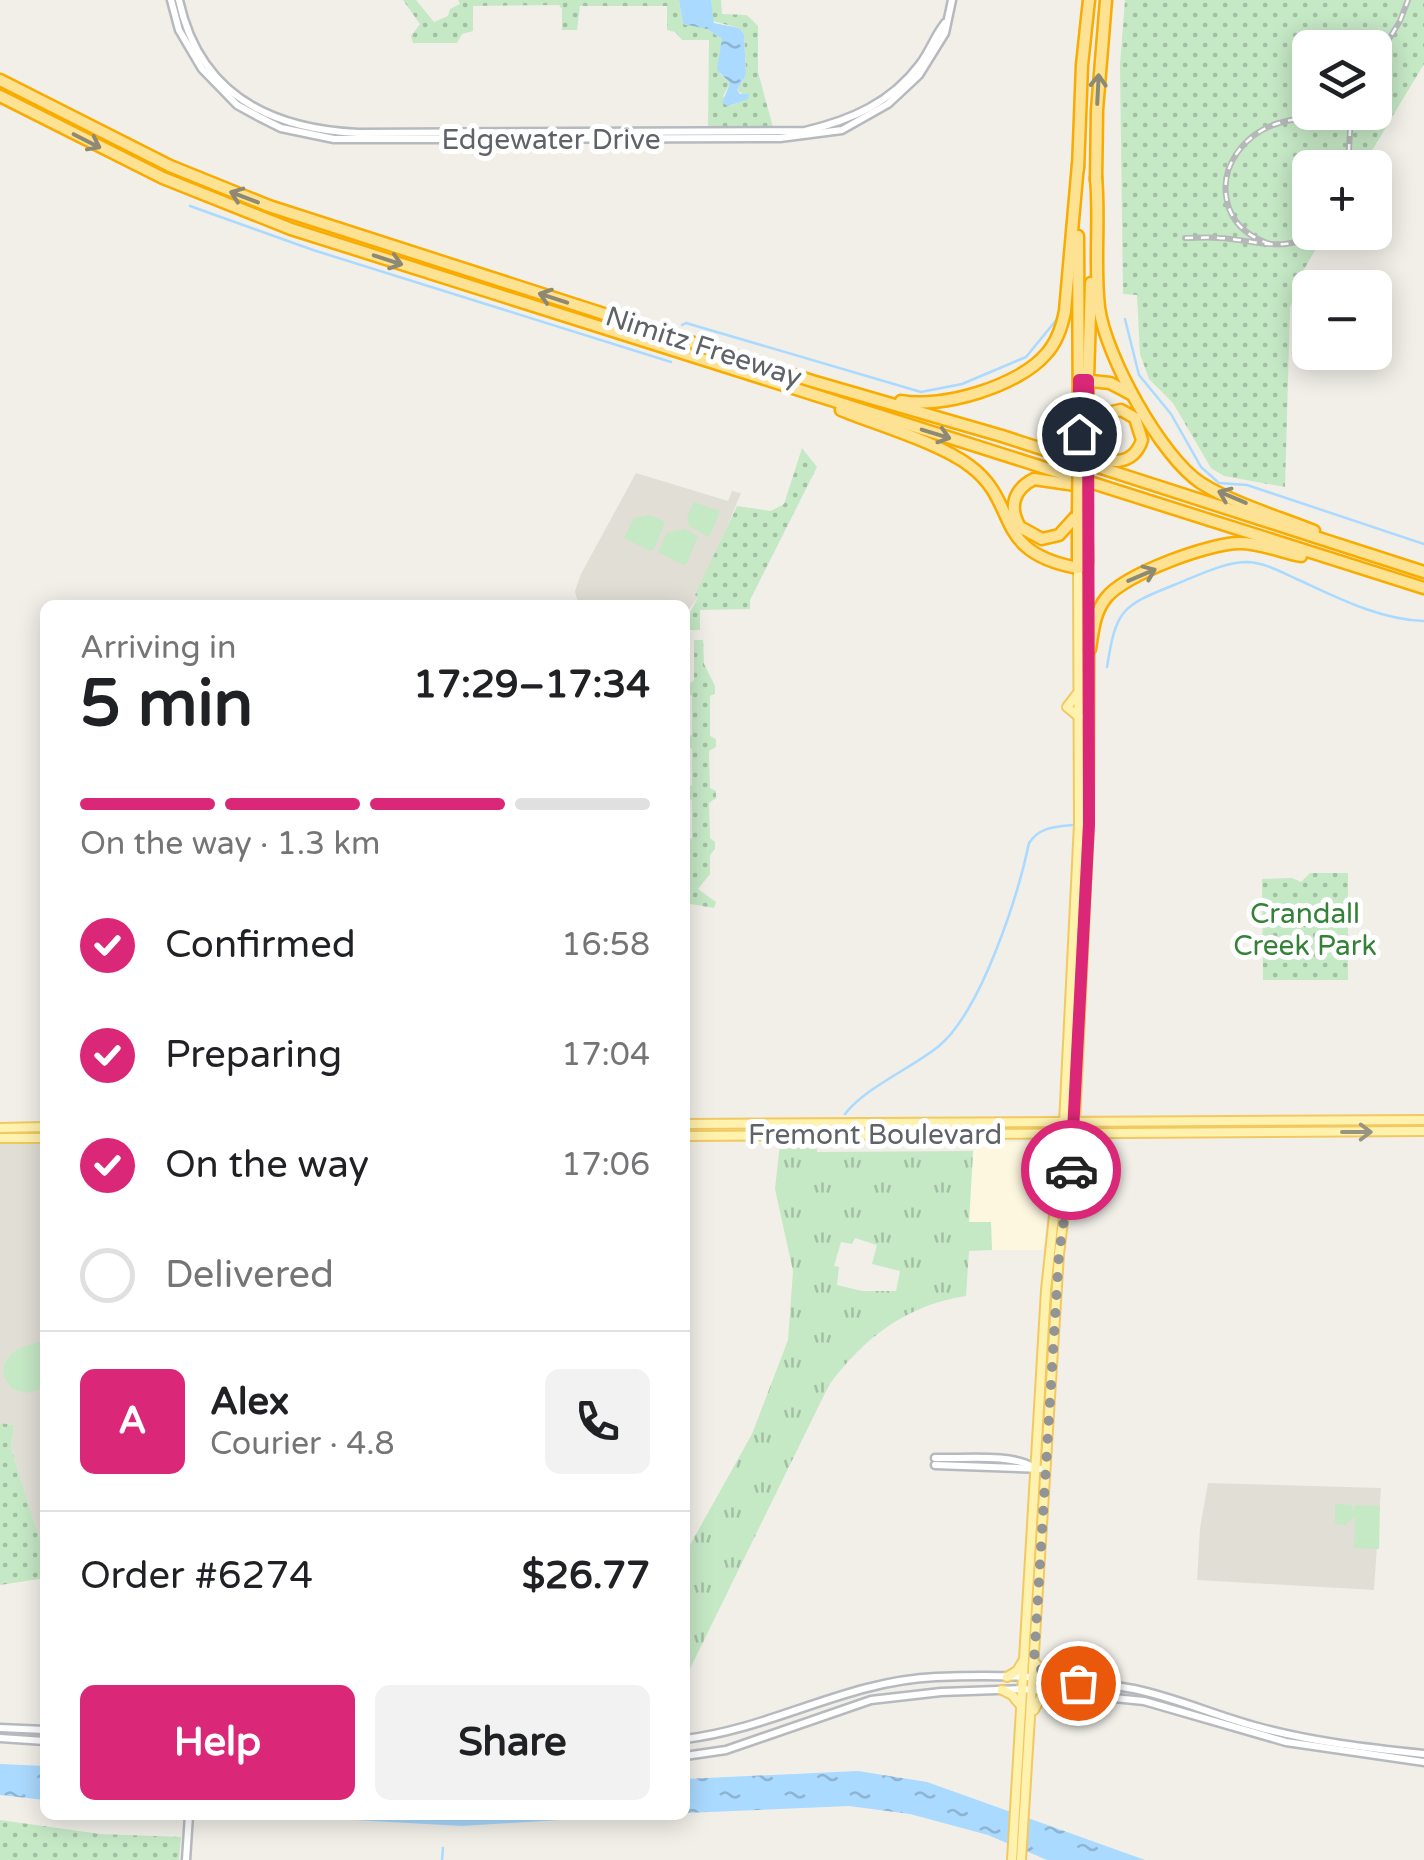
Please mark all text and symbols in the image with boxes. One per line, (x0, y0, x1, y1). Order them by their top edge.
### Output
map controls (1292, 30, 1392, 370)
button: layers (1292, 30, 1392, 130)
one-way arrow (1089, 73, 1108, 105)
street label: Edgewater Drive (441, 123, 661, 157)
one-way arrow (71, 132, 101, 151)
button: + (1292, 150, 1392, 250)
one-way arrow (229, 187, 260, 205)
one-way arrow (372, 252, 404, 270)
button: − (1292, 270, 1392, 370)
one-way arrow (537, 288, 569, 306)
street label: Nimitz Freeway (601, 299, 806, 395)
pin (1037, 392, 1122, 477)
icon: home (1052, 407, 1107, 462)
one-way arrow (919, 426, 951, 444)
one-way arrow (1217, 486, 1248, 504)
one-way arrow (1126, 565, 1157, 583)
text: Arriving in (80, 629, 237, 667)
text: 17:29–17:34 (413, 662, 650, 708)
text: 5 min (80, 665, 253, 744)
text: On the way · 1.3 km (80, 825, 380, 863)
park label: Crandall Creek Park (1233, 897, 1377, 963)
icon: check (80, 918, 135, 973)
text: Confirmed (165, 922, 356, 968)
text: 16:58 (561, 926, 650, 964)
icon: check (80, 1028, 135, 1083)
text: Preparing (165, 1032, 342, 1078)
text: 17:04 (561, 1036, 650, 1074)
street label: Fremont Boulevard (748, 1118, 1002, 1152)
courier (1021, 1120, 1121, 1220)
one-way arrow (1340, 1122, 1372, 1141)
icon: check (80, 1138, 135, 1193)
text: On the way (165, 1142, 369, 1188)
icon: car (1044, 1143, 1099, 1198)
text: 17:06 (561, 1146, 650, 1184)
text: Delivered (165, 1252, 334, 1298)
button: phone (545, 1369, 650, 1474)
text: Alex (210, 1379, 289, 1425)
text: A (118, 1398, 147, 1444)
text: Courier · 4.8 (210, 1425, 395, 1463)
text: Order #6274 (80, 1553, 313, 1599)
text: $26.77 (522, 1553, 650, 1599)
pin (1036, 1641, 1121, 1726)
icon: bag (1051, 1656, 1106, 1711)
button: Help (80, 1685, 355, 1800)
button: Share (375, 1685, 650, 1800)

